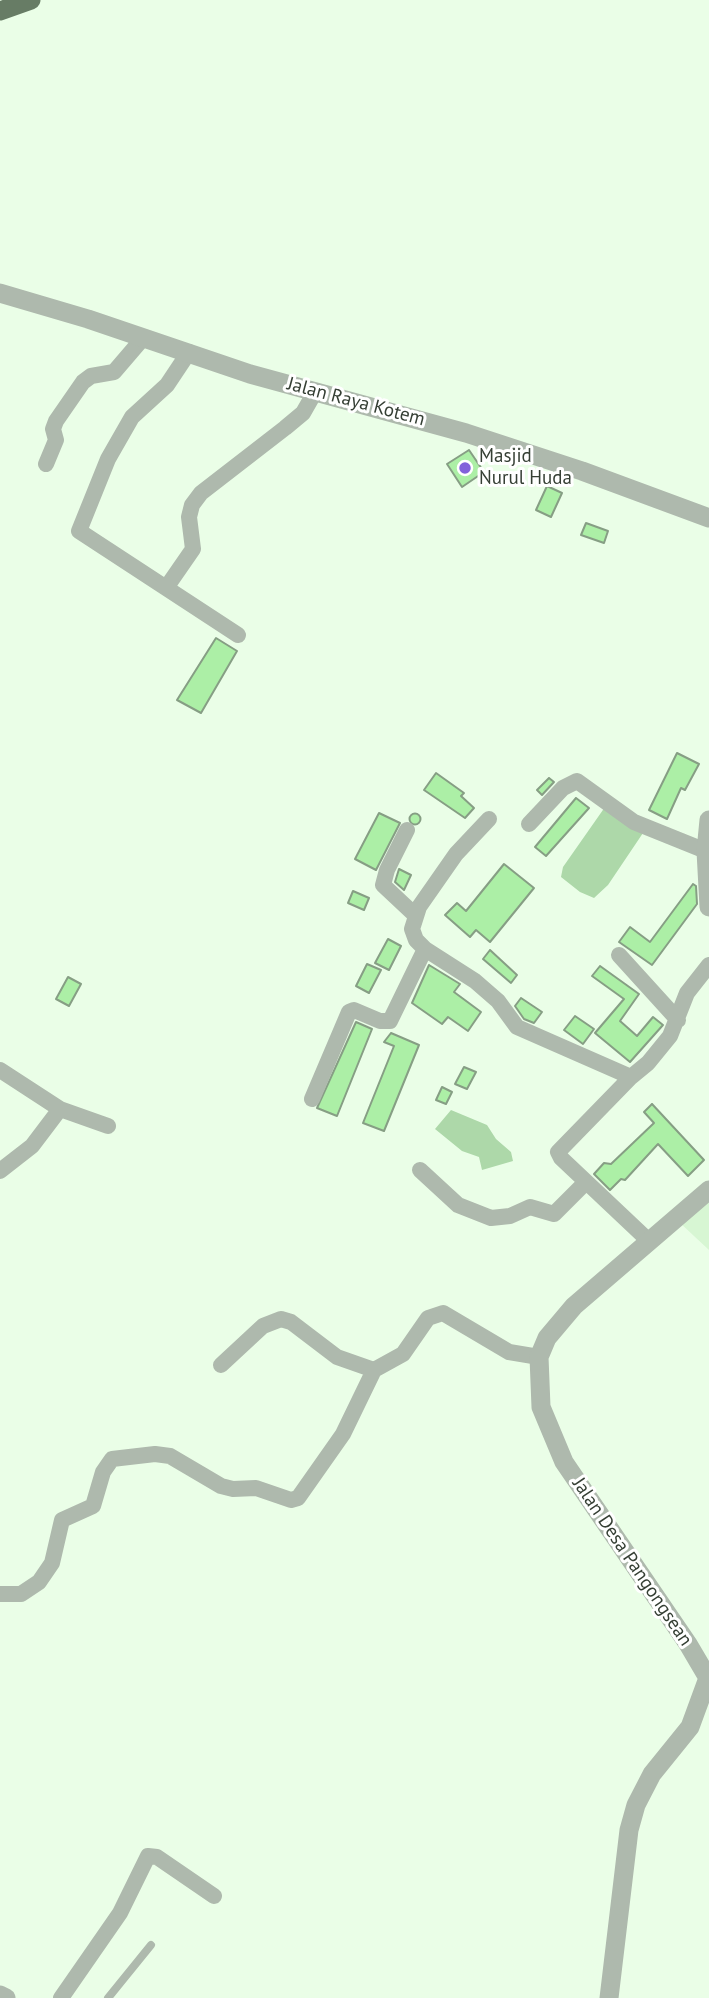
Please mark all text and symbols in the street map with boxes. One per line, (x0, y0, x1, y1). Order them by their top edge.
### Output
street label: Jalan Raya Kotem (285, 373, 427, 431)
place label: Masjid Nurul Huda (479, 446, 572, 490)
marker: Masjid Nurul Huda (457, 460, 473, 476)
street label: Jalan Desa Pangongsean (567, 1473, 697, 1651)

